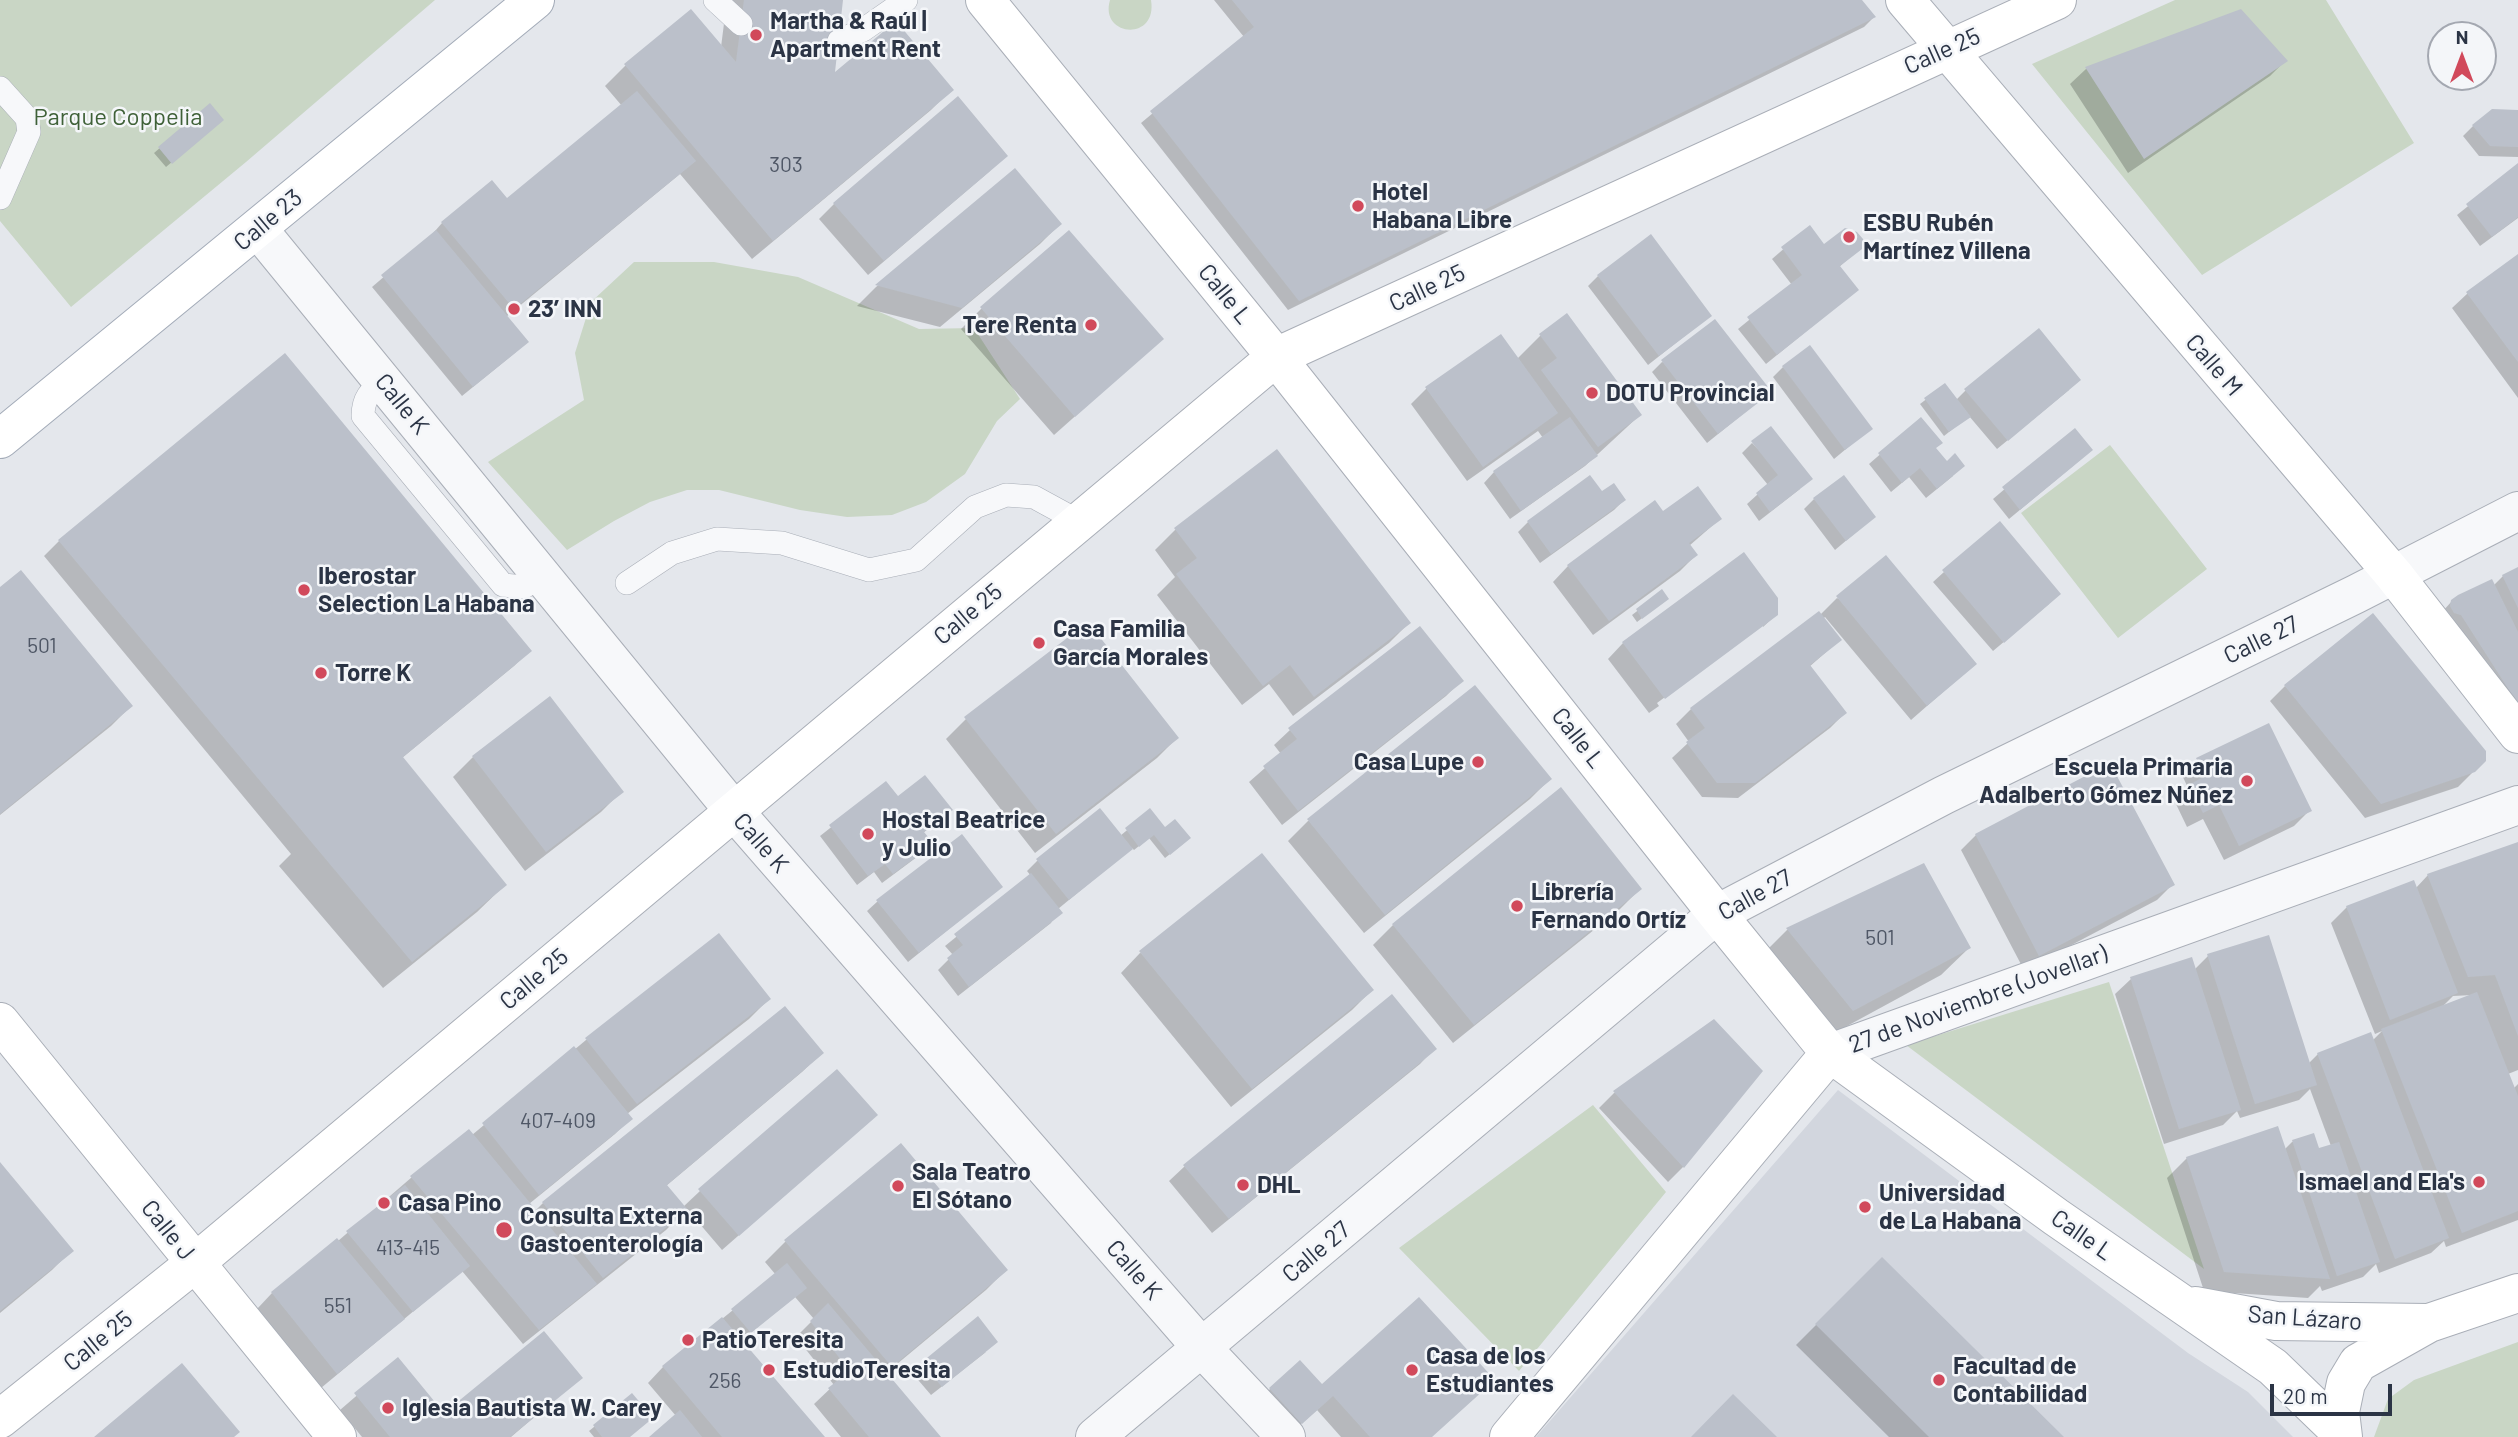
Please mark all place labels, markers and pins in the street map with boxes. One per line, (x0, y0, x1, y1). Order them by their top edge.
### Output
place label: Martha & Raúl | Apartment Rent (770, 7, 941, 63)
marker: Martha & Raúl | Apartment Rent (748, 27, 764, 43)
place label: Hotel Habana Libre (1372, 178, 1512, 234)
marker: Hotel Habana Libre (1350, 198, 1366, 214)
place label: ESBU Rubén Martínez Villena (1863, 209, 2031, 265)
marker: ESBU Rubén Martínez Villena (1841, 229, 1857, 245)
place label: 23’ INN (528, 295, 602, 323)
marker: 23’ INN (506, 301, 522, 317)
place label: Tere Renta (962, 311, 1077, 339)
marker: Tere Renta (1083, 317, 1099, 333)
place label: DOTU Provincial (1606, 379, 1775, 407)
marker: DOTU Provincial (1584, 385, 1600, 401)
place label: Iberostar Selection La Habana (318, 562, 535, 618)
marker: Iberostar Selection La Habana (296, 582, 312, 598)
place label: Casa Familia García Morales (1053, 615, 1208, 671)
marker: Casa Familia García Morales (1031, 635, 1047, 651)
place label: Torre K (335, 659, 411, 687)
marker: Torre K (313, 665, 329, 681)
place label: Casa Lupe (1354, 748, 1464, 776)
place label: Escuela Primaria Adalberto Gómez Núñez (1979, 753, 2233, 809)
marker: Casa Lupe (1470, 754, 1486, 770)
marker: Escuela Primaria Adalberto Gómez Núñez (2239, 773, 2255, 789)
place label: Hostal Beatrice y Julio (882, 806, 1045, 862)
marker: Hostal Beatrice y Julio (860, 826, 876, 842)
place label: Librería Fernando Ortíz (1531, 878, 1686, 934)
marker: Librería Fernando Ortíz (1509, 898, 1525, 914)
place label: Sala Teatro El Sótano (912, 1158, 1031, 1214)
place label: Ismael and Ela's (2299, 1168, 2465, 1196)
place label: DHL (1257, 1171, 1301, 1199)
marker: Ismael and Ela's (2471, 1174, 2487, 1190)
marker: DHL (1235, 1177, 1251, 1193)
marker: Sala Teatro El Sótano (890, 1178, 906, 1194)
place label: Universidad de La Habana (1879, 1179, 2021, 1235)
place label: Casa Pino (398, 1189, 502, 1217)
marker: Casa Pino (376, 1195, 392, 1211)
marker: Universidad de La Habana (1857, 1199, 1873, 1215)
place label: Consulta Externa Gastoenterología (520, 1202, 703, 1258)
marker: Consulta Externa Gastoenterología (494, 1220, 514, 1240)
place label: PatioTeresita (702, 1326, 844, 1354)
marker: PatioTeresita (680, 1332, 696, 1348)
place label: Casa de los Estudiantes (1426, 1342, 1554, 1398)
place label: Facultad de Contabilidad (1953, 1352, 2087, 1408)
place label: EstudioTeresita (783, 1356, 951, 1384)
marker: EstudioTeresita (761, 1362, 777, 1378)
marker: Casa de los Estudiantes (1404, 1362, 1420, 1378)
marker: Facultad de Contabilidad (1931, 1372, 1947, 1388)
place label: Iglesia Bautista W. Carey (402, 1394, 662, 1422)
marker: Iglesia Bautista W. Carey (380, 1400, 396, 1416)

